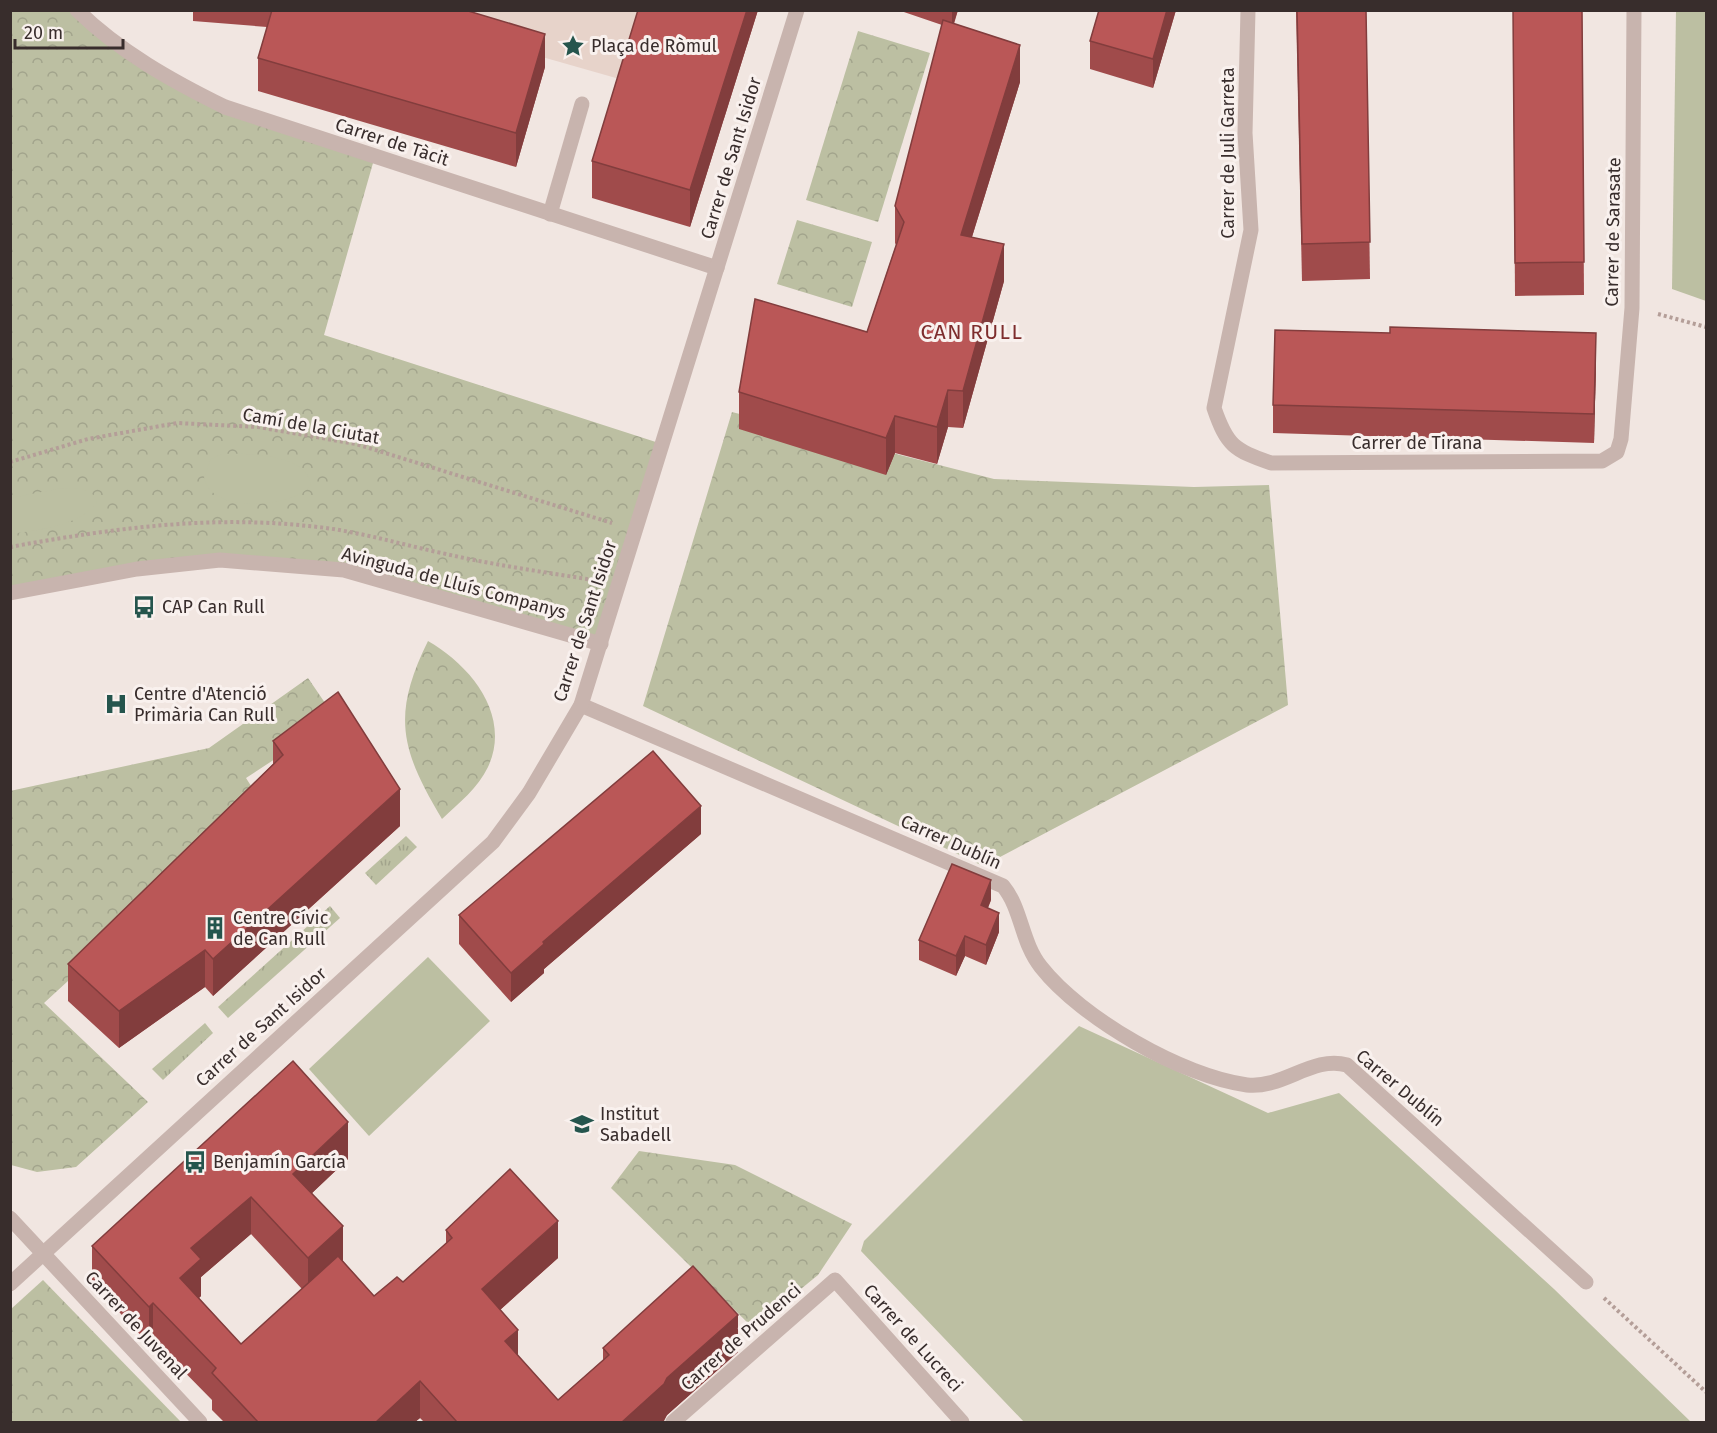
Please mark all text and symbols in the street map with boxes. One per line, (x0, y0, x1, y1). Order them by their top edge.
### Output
scale bar (15, 12, 123, 50)
text: 20 m (24, 22, 63, 44)
place icon: Plaça de Ròmul (560, 33, 586, 59)
place label: Plaça de Ròmul (591, 35, 717, 57)
street label: Carrer de Juli Garreta (1217, 67, 1239, 239)
street label: Carrer de Sant Isidor (696, 74, 766, 242)
street label: Carrer de Tàcit (332, 113, 452, 171)
street label: Carrer de Sarasate (1601, 157, 1625, 307)
district label: CAN RULL (920, 319, 1024, 345)
street label: Camí de la Ciutat (241, 403, 382, 449)
street label: Carrer de Tirana (1352, 432, 1482, 454)
street label: Carrer de Sant Isidor (549, 537, 621, 704)
street label: Avinguda de Lluís Companys (339, 542, 569, 624)
bus stop icon: CAP Can Rull (131, 594, 157, 620)
place label: CAP Can Rull (162, 596, 265, 618)
place label: Centre d'Atenció Primària Can Rull (134, 683, 275, 726)
hospital icon: Centre d'Atenció Primària Can Rull (103, 691, 129, 717)
street label: Carrer Dublín (897, 810, 1005, 874)
place label: Centre Cívic de Can Rull (233, 907, 329, 950)
building icon: Centre Cívic de Can Rull (202, 915, 228, 941)
street label: Carrer de Sant Isidor (191, 962, 331, 1092)
street label: Carrer Dublín (1351, 1045, 1449, 1131)
place label: Institut Sabadell (600, 1103, 671, 1146)
school or university icon: Institut Sabadell (569, 1111, 595, 1137)
bus stop icon: Benjamín García (182, 1149, 208, 1175)
place label: Benjamín García (213, 1151, 346, 1173)
street label: Carrer de Juvenal (80, 1266, 192, 1384)
street label: Carrer de Prudenci (676, 1279, 806, 1395)
street label: Carrer de Lucreci (859, 1280, 967, 1396)

